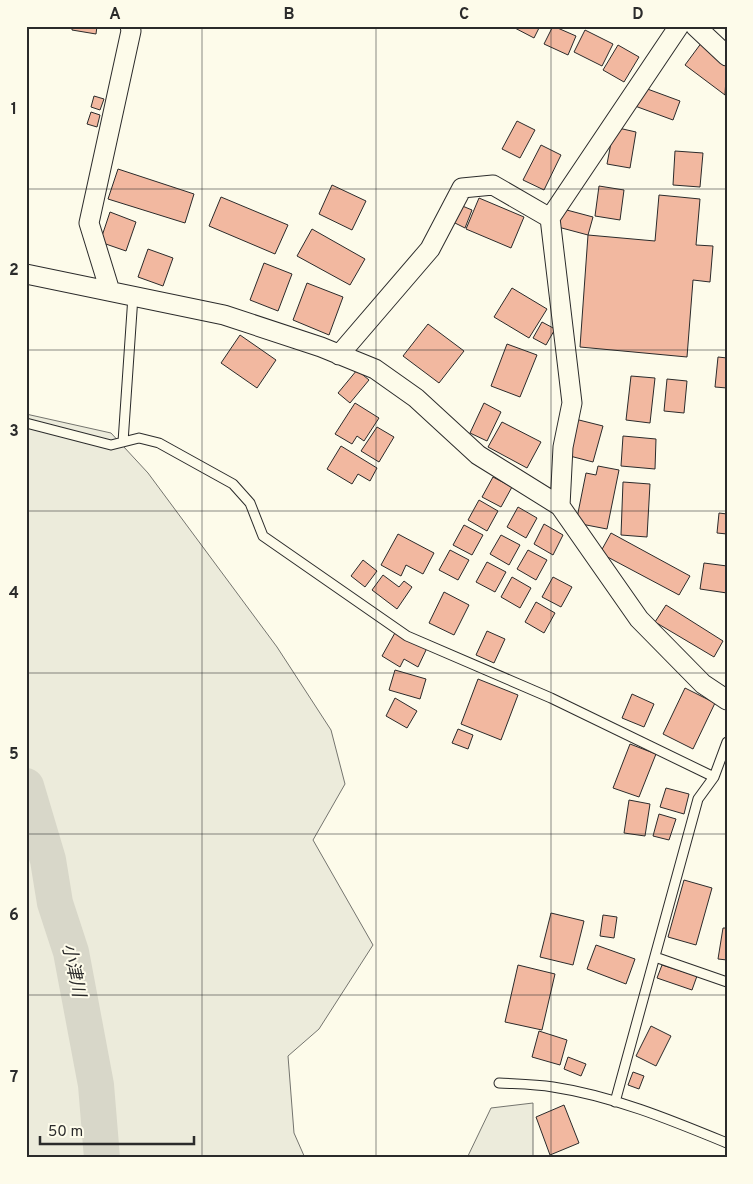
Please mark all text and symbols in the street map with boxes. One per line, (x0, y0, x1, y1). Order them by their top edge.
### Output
text: A (109, 5, 121, 25)
text: B (283, 5, 295, 25)
text: C (459, 5, 469, 25)
text: D (632, 5, 644, 25)
text: 1 (11, 100, 17, 120)
text: 2 (9, 261, 19, 281)
text: 3 (9, 422, 19, 442)
text: 4 (9, 584, 19, 604)
text: 5 (9, 745, 19, 765)
text: 6 (9, 906, 19, 926)
water label: 小津川 (56, 942, 90, 1001)
text: 7 (10, 1068, 18, 1088)
scale bar (40, 1114, 194, 1146)
text: 50 m (48, 1123, 83, 1142)

